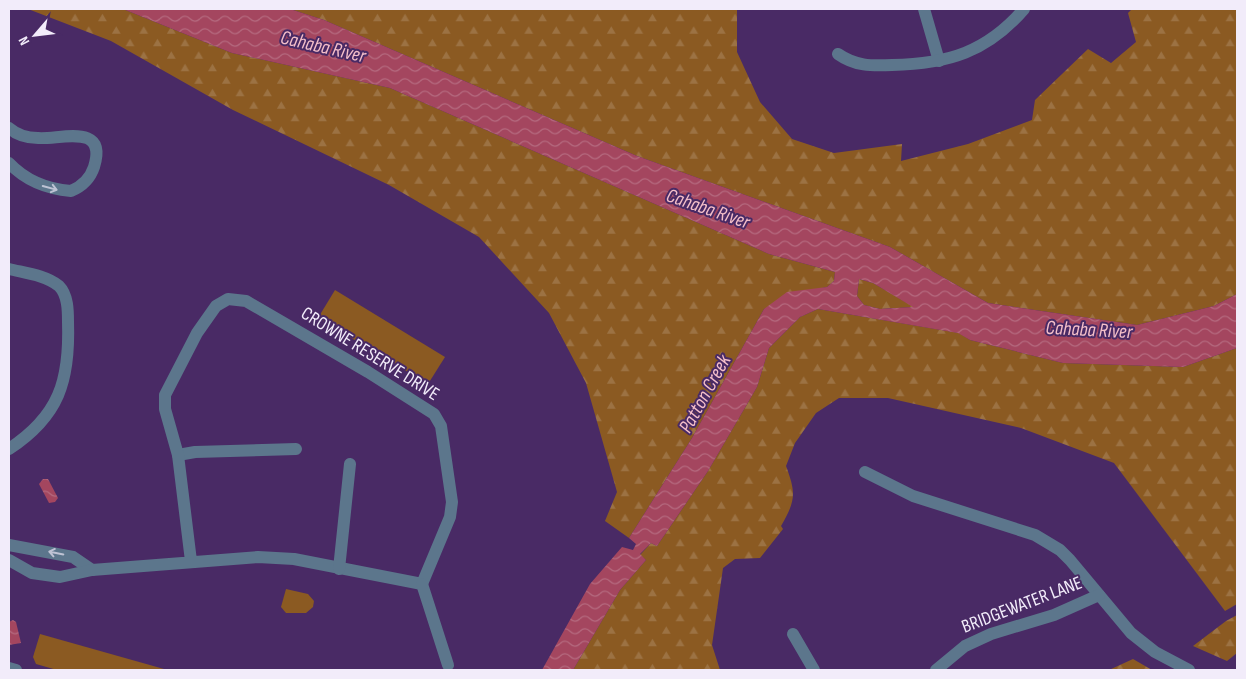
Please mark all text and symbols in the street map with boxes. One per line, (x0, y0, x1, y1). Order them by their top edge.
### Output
north arrow (10, 10, 60, 60)
water label: Cahaba River (278, 26, 369, 69)
text: N (15, 34, 33, 48)
one-way arrow (41, 184, 57, 193)
water label: Cahaba River (663, 184, 754, 235)
street label: CROWNE RESERVE DRIVE (296, 302, 444, 406)
water label: Cahaba River (1045, 316, 1134, 344)
water label: Patton Creek (674, 350, 737, 437)
one-way arrow (48, 547, 64, 557)
street label: BRIDGEWATER LANE (958, 571, 1086, 639)

